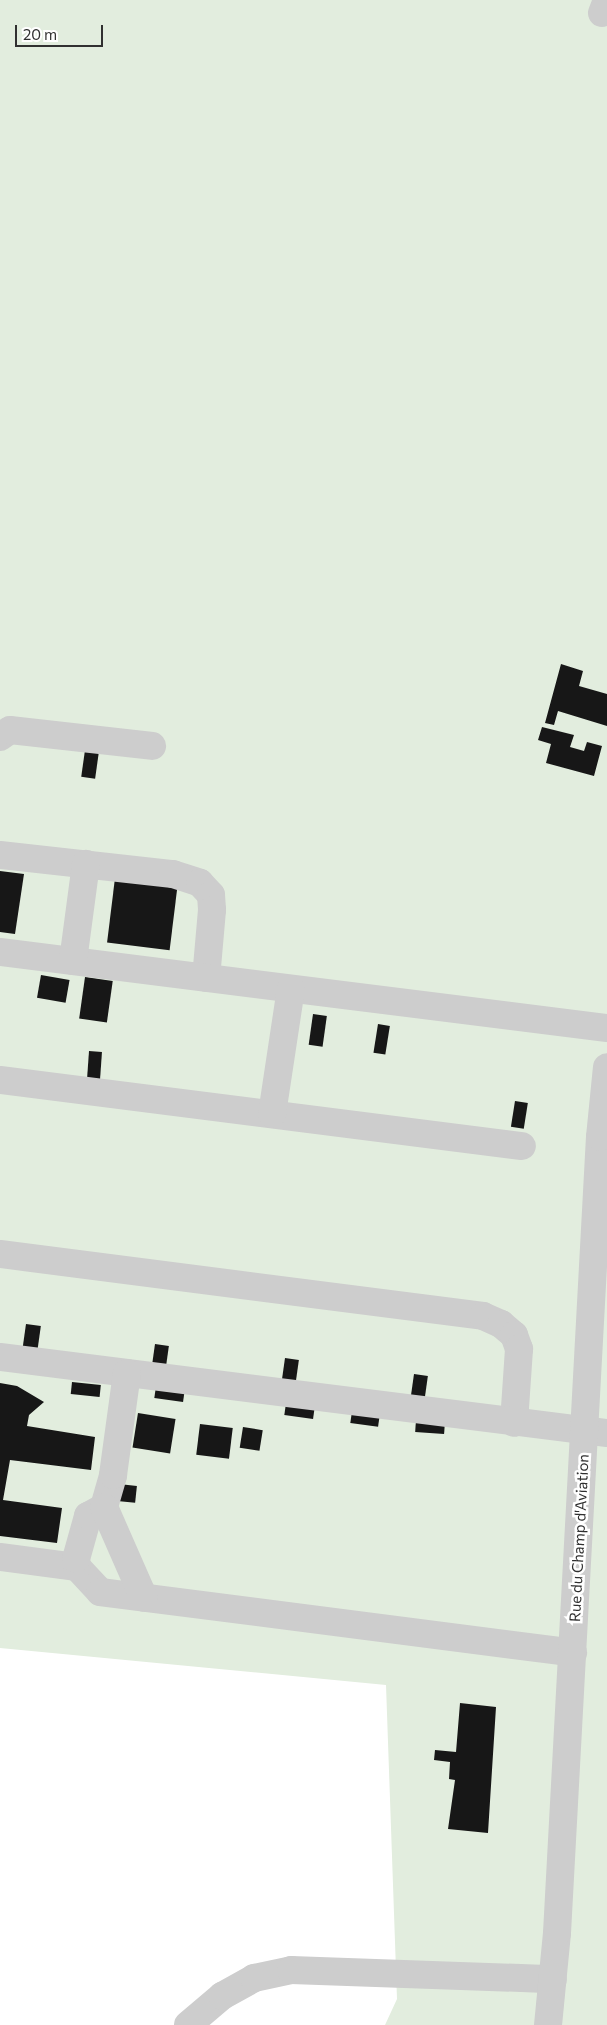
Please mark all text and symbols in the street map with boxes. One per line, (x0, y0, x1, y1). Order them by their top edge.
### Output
scale bar (18, 15, 105, 47)
text: 20 m (23, 25, 57, 43)
street label: Rue du Champ d'Aviation (566, 1454, 592, 1622)

